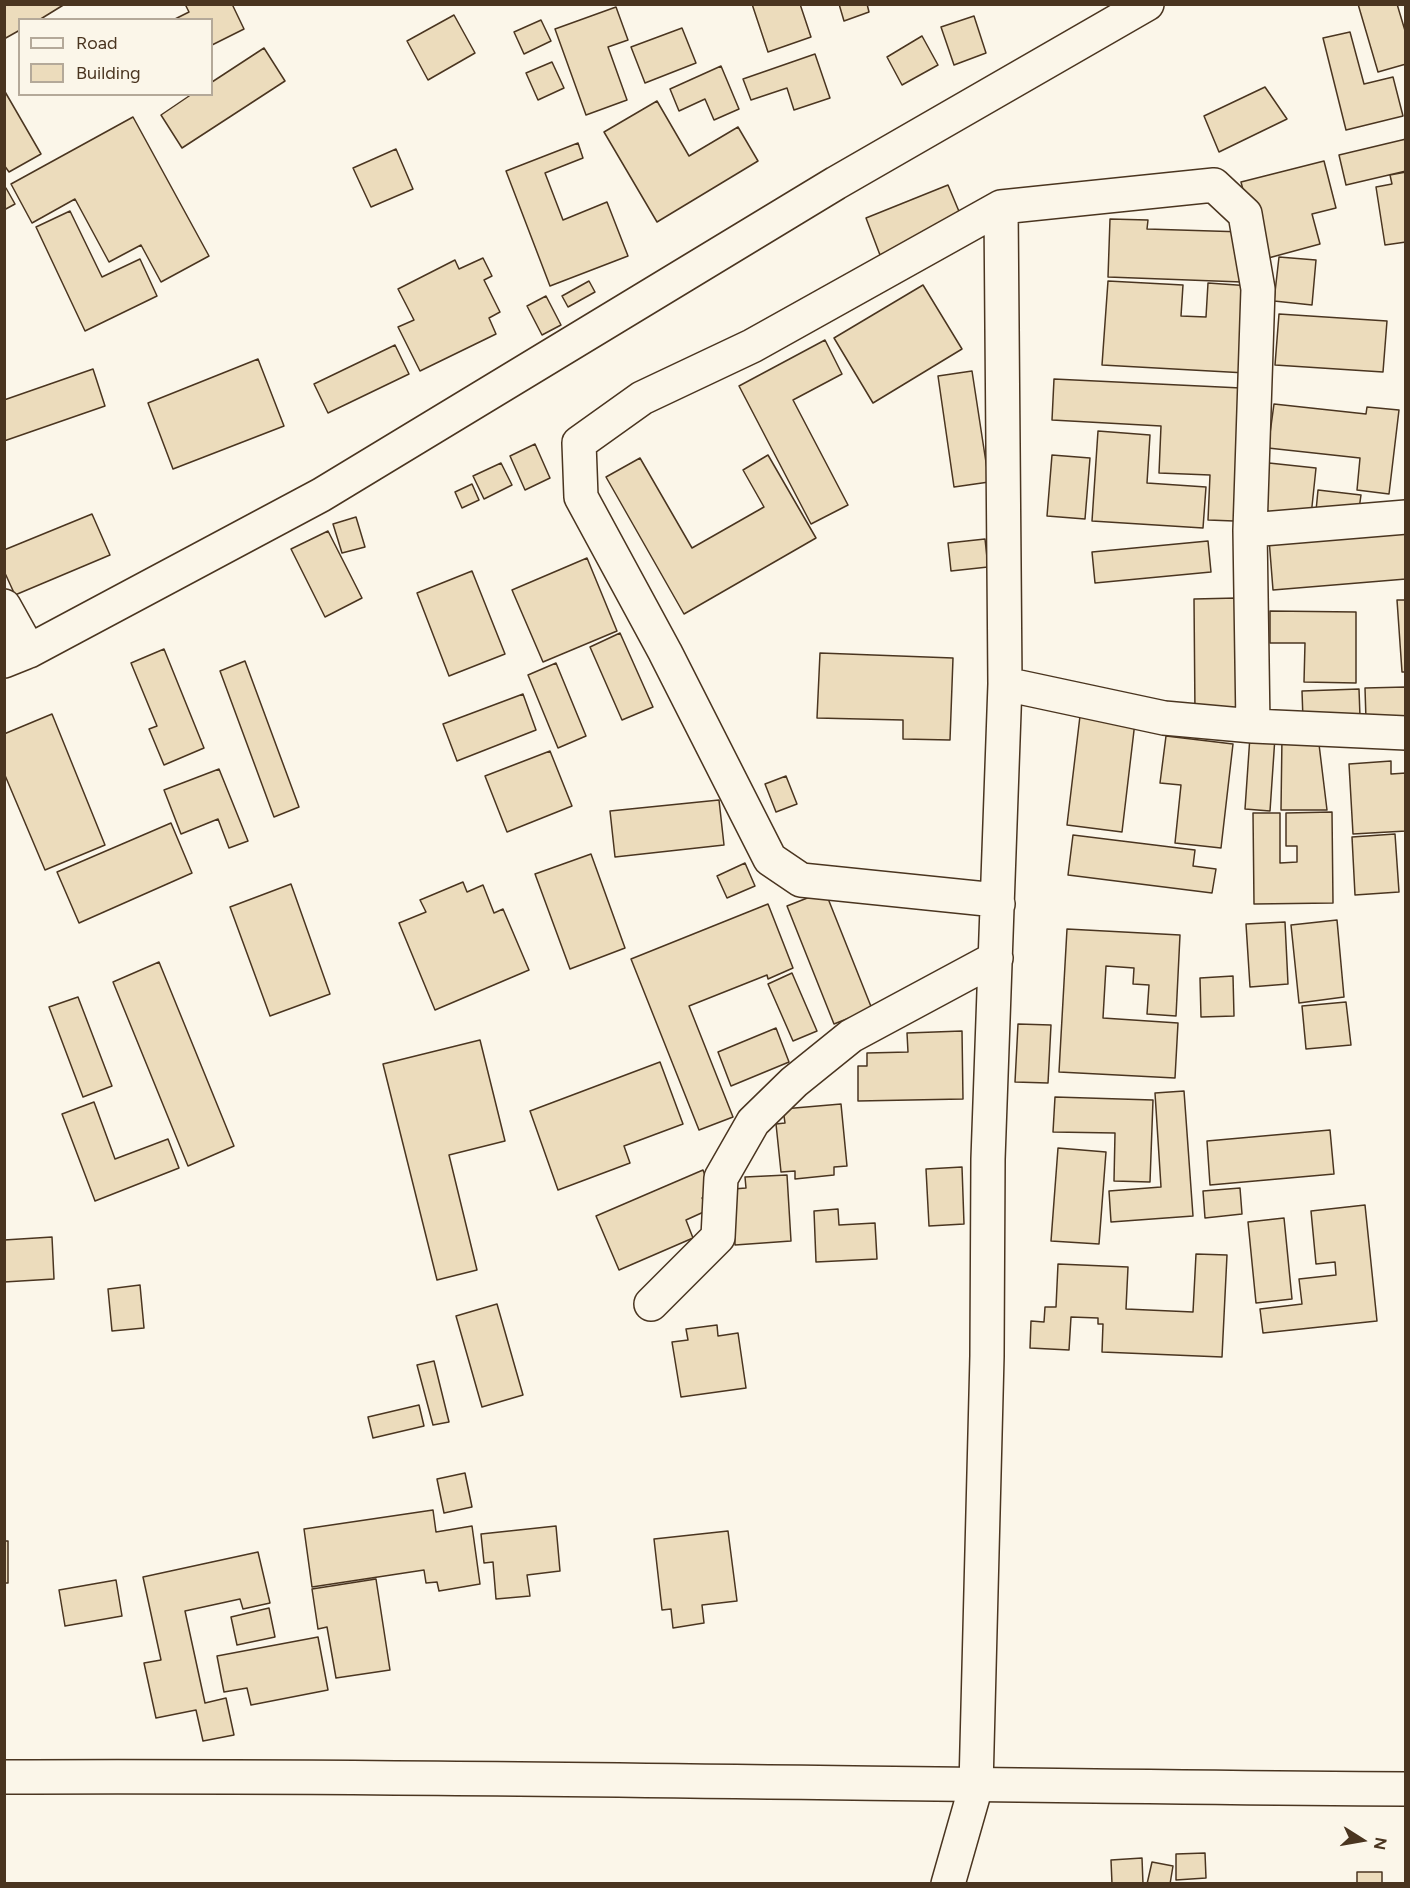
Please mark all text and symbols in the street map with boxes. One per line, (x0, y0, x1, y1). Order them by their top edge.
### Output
legend (18, 18, 213, 96)
text: Road (76, 32, 117, 54)
text: Building (76, 62, 141, 84)
north arrow (1332, 1810, 1392, 1870)
text: N (1370, 1836, 1391, 1851)

